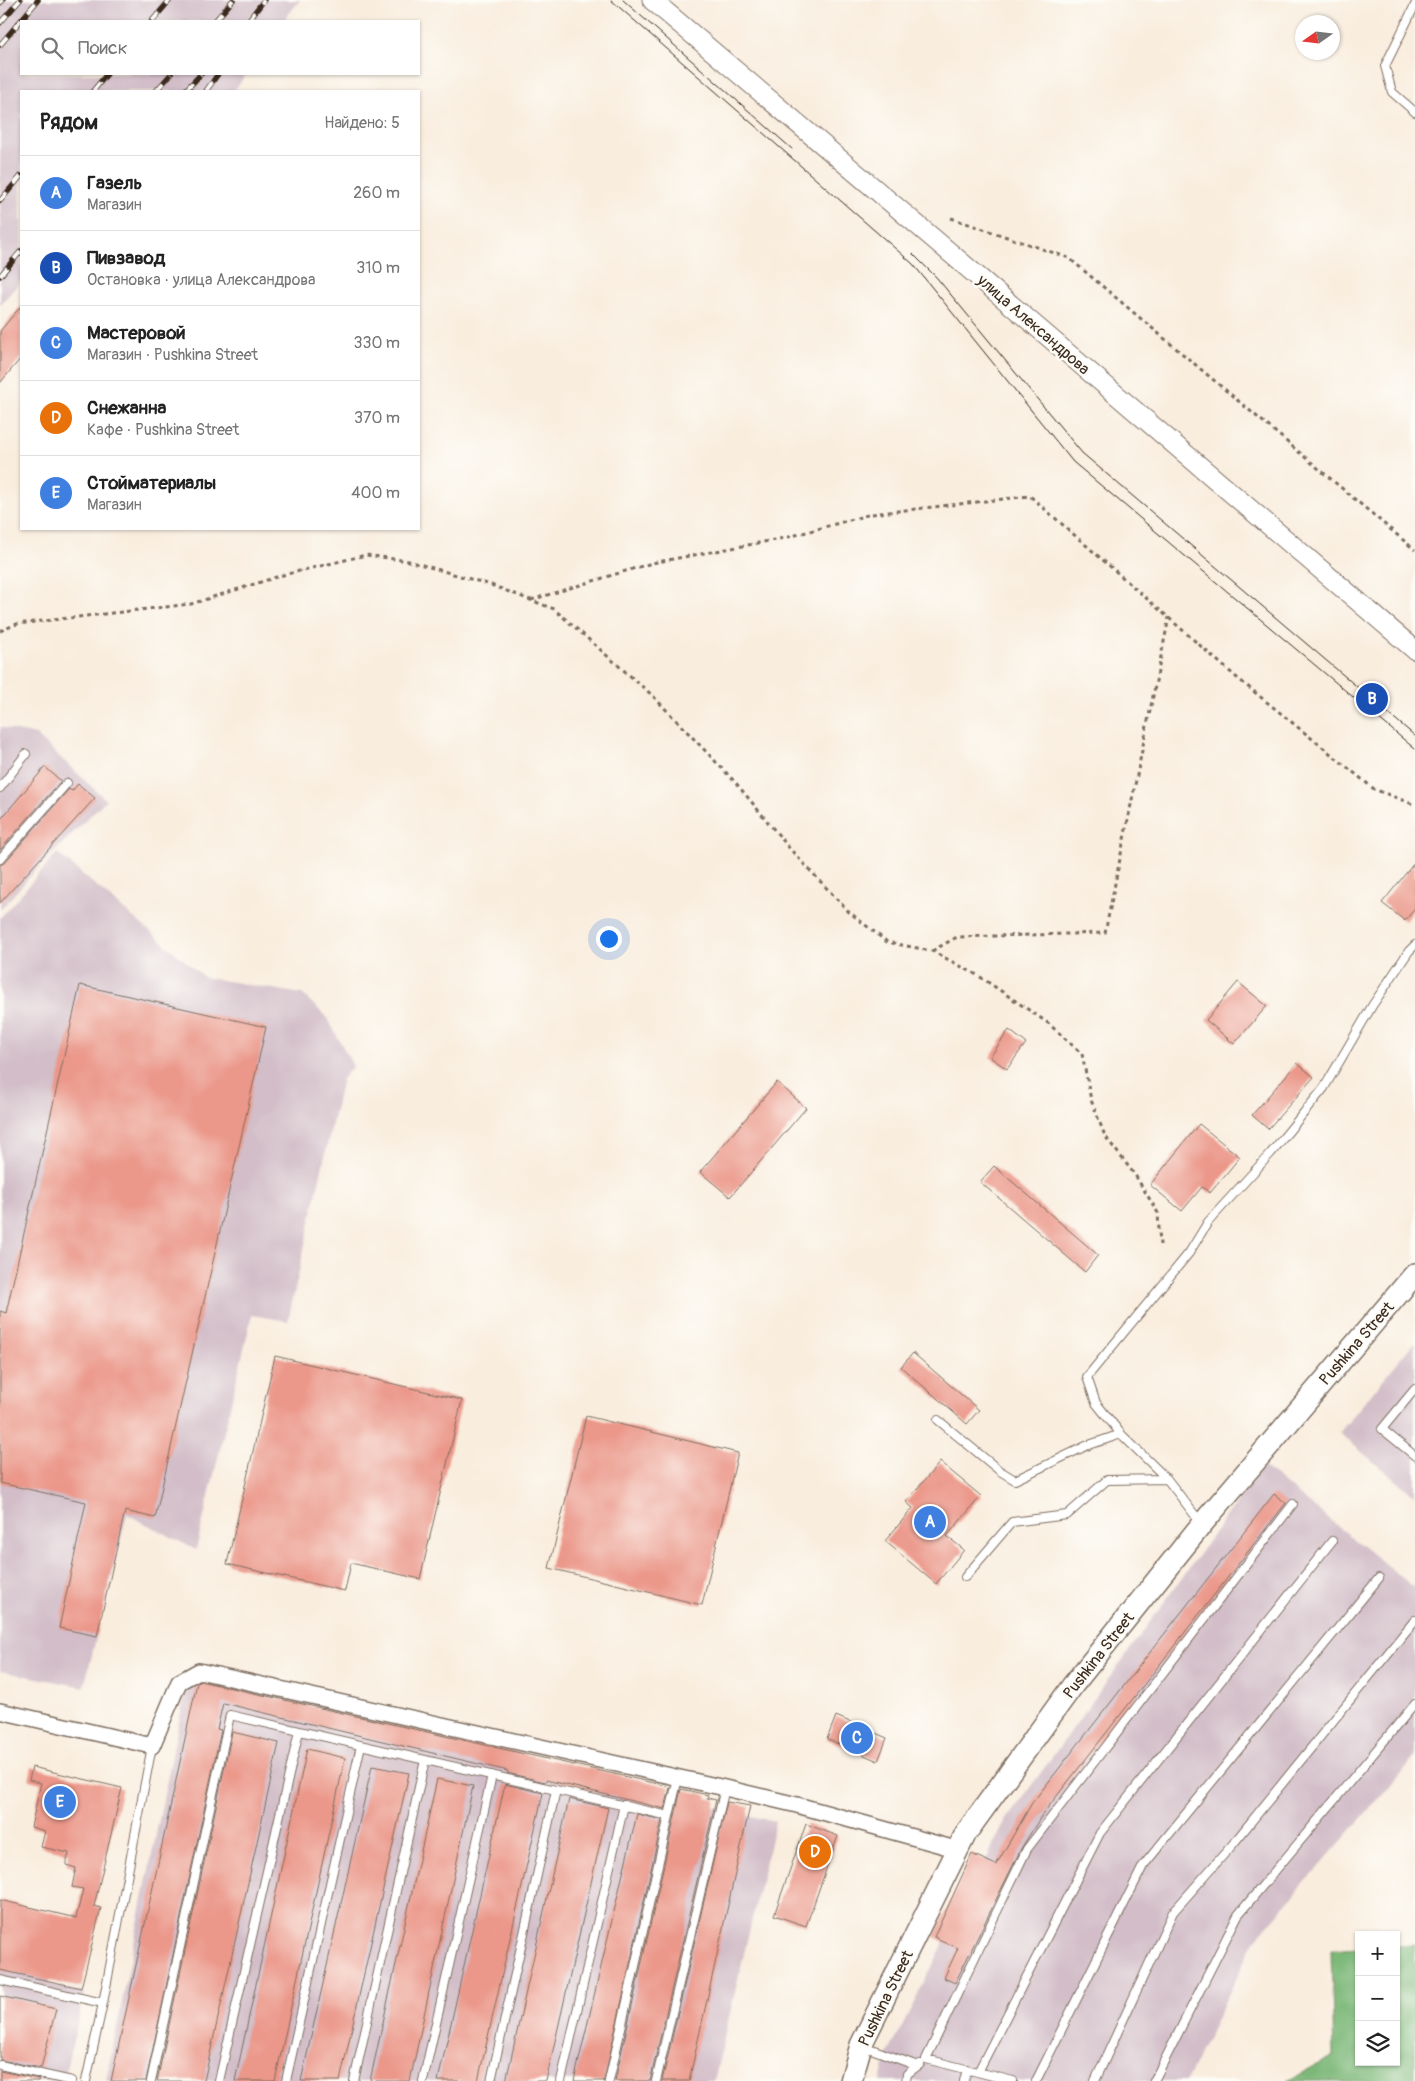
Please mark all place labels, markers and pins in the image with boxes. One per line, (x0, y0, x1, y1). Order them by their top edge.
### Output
pin: B (1356, 680, 1388, 718)
pin: A (914, 1503, 946, 1541)
pin: C (841, 1719, 873, 1757)
pin: E (44, 1783, 76, 1821)
pin: D (799, 1833, 831, 1871)

